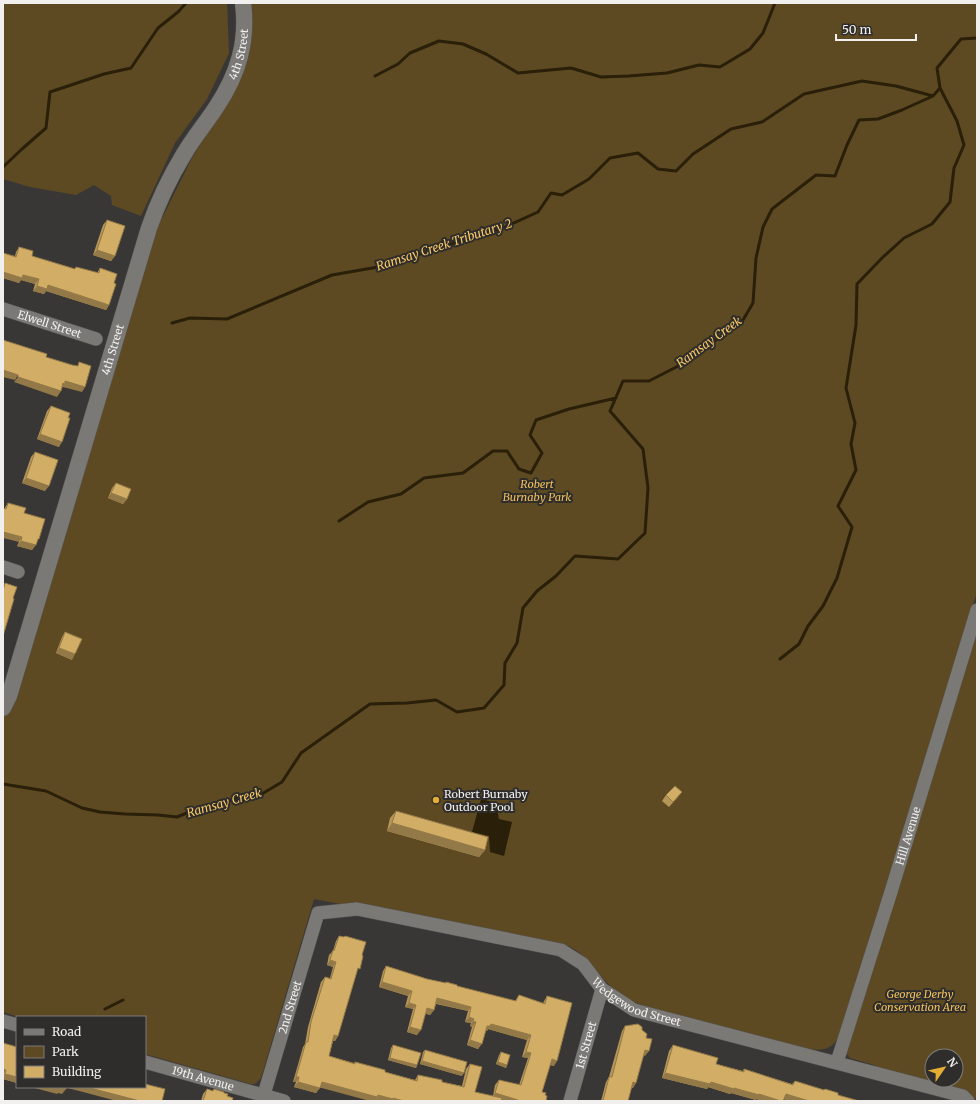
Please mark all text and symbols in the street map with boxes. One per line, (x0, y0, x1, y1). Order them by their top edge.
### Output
scale bar (836, 16, 916, 42)
text: 50 m (842, 22, 871, 37)
street label: 4th Street (225, 28, 251, 82)
water label: Ramsay Creek Tributary 2 (374, 215, 514, 274)
street label: Elwell Street (16, 307, 84, 341)
water label: Ramsay Creek (673, 313, 745, 370)
street label: 4th Street (98, 322, 127, 377)
park label: Robert Burnaby Park (503, 477, 571, 504)
water label: Ramsay Creek (185, 785, 263, 820)
place label: Robert Burnaby Outdoor Pool (444, 787, 528, 814)
marker: Robert Burnaby Outdoor Pool (431, 795, 441, 805)
street label: Hill Avenue (893, 805, 924, 867)
street label: Wedgewood Street (588, 974, 683, 1029)
street label: 2nd Street (275, 978, 305, 1035)
park label: George Derby Conservation Area (874, 987, 966, 1014)
legend (16, 1016, 146, 1088)
street label: 1st Street (573, 1019, 600, 1071)
text: Road (52, 1024, 81, 1039)
text: Park (52, 1044, 79, 1059)
north arrow (924, 1048, 964, 1088)
text: N (944, 1055, 961, 1070)
street label: 19th Avenue (170, 1063, 236, 1094)
text: Building (52, 1064, 102, 1079)

